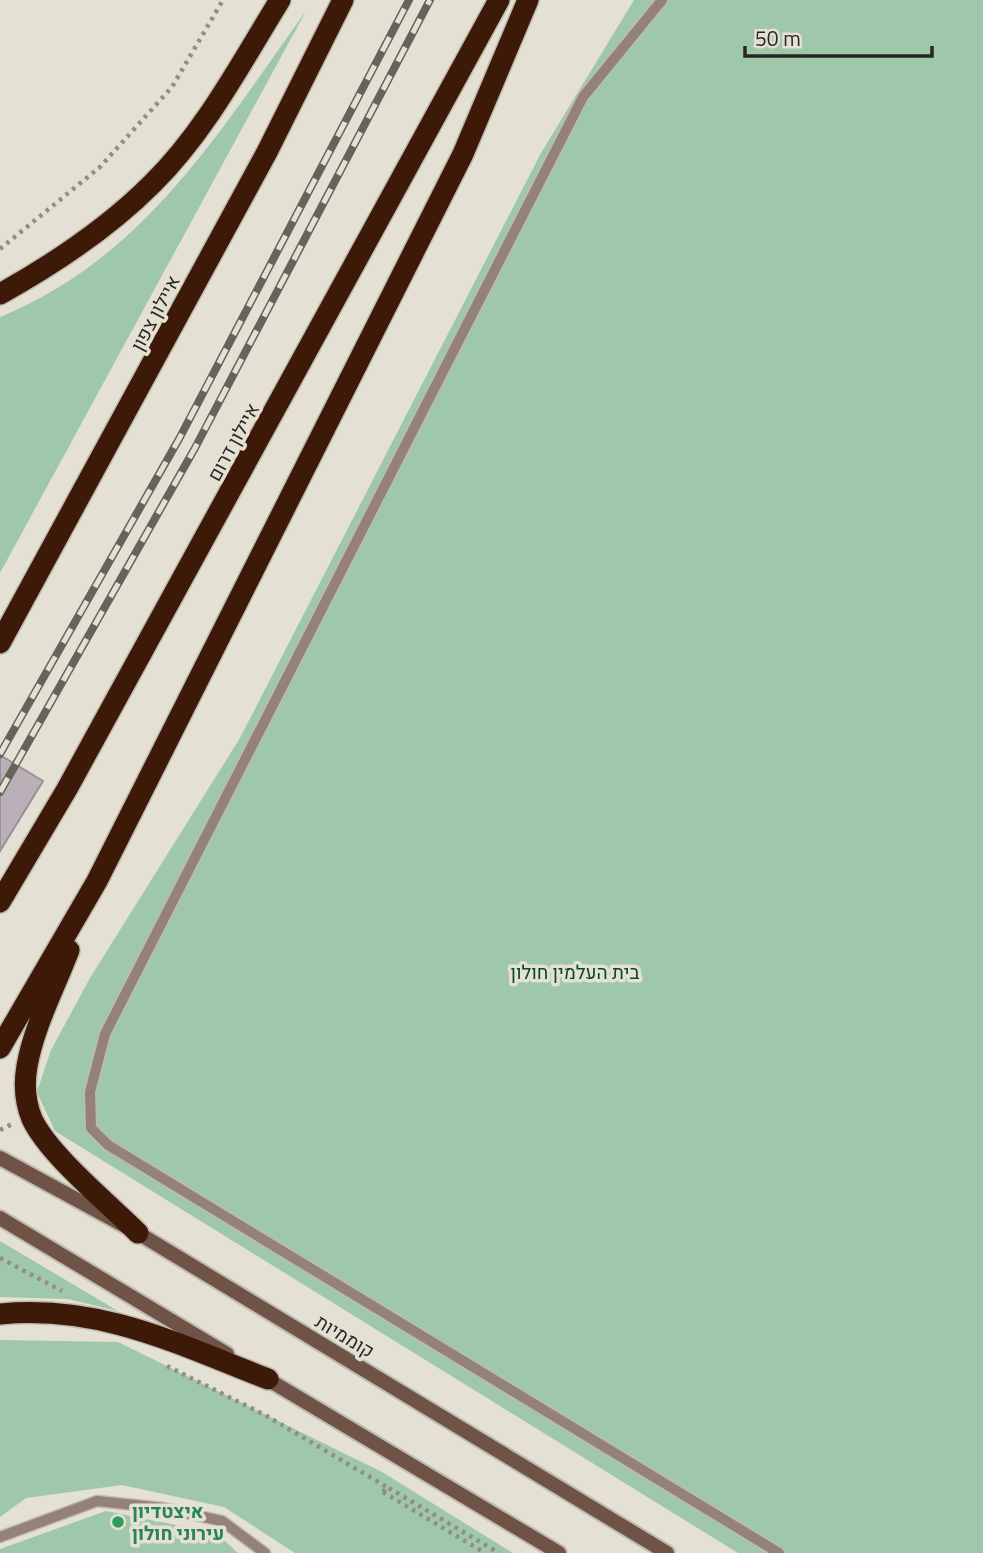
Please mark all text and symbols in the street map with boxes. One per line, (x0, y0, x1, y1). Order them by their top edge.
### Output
scale bar (745, 14, 932, 58)
text: 50 m (755, 22, 801, 54)
street label: איילון צפון (123, 270, 187, 356)
street label: איילון דרום (199, 397, 266, 486)
park label: בית העלמין חולון (510, 957, 640, 986)
street label: קוממיות (310, 1306, 380, 1365)
place label: איצטדיון עירוני חולון (132, 1496, 224, 1547)
marker: איצטדיון עירוני חולון (110, 1514, 126, 1530)

